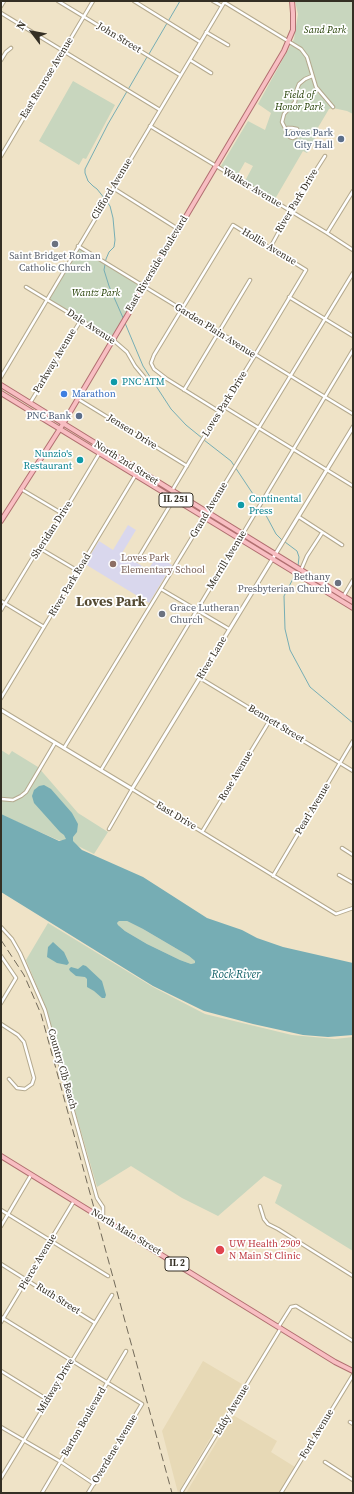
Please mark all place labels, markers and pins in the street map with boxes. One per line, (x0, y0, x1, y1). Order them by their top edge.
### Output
place label: Loves Park City Hall (284, 127, 333, 150)
marker: Loves Park City Hall (336, 134, 346, 144)
marker: Saint Bridget Roman Catholic Church (50, 239, 60, 249)
place label: Saint Bridget Roman Catholic Church (9, 250, 101, 274)
place label: PNC ATM (122, 376, 165, 388)
marker: PNC ATM (109, 377, 119, 387)
place label: Marathon (72, 388, 116, 400)
marker: Marathon (59, 389, 69, 399)
place label: PNC Bank (26, 410, 71, 422)
marker: PNC Bank (74, 411, 84, 421)
place label: Nunzio's Restaurant (24, 448, 72, 472)
marker: Nunzio's Restaurant (75, 455, 85, 465)
place label: Continental Press (249, 493, 302, 516)
marker: Continental Press (236, 500, 246, 510)
place label: Loves Park Elementary School (121, 552, 205, 576)
marker: Loves Park Elementary School (108, 559, 118, 569)
place label: Bethany Presbyterian Church (238, 571, 330, 594)
marker: Bethany Presbyterian Church (333, 578, 343, 588)
place label: Grace Lutheran Church (170, 602, 239, 626)
marker: Grace Lutheran Church (157, 609, 167, 619)
place label: UW Health 2909 N Main St Clinic (229, 1238, 301, 1262)
marker: UW Health 2909 N Main St Clinic (214, 1244, 226, 1256)

